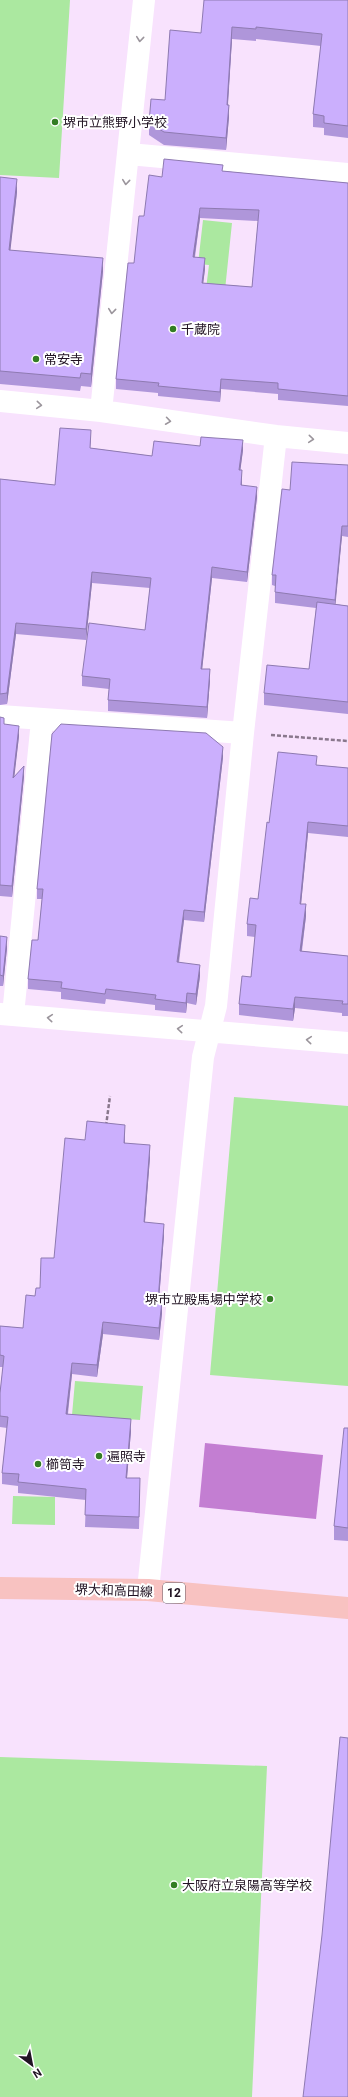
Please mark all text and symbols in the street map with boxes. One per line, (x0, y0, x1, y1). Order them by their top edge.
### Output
one-way arrow (136, 36, 145, 42)
place label: 堺市立熊野小学校 (63, 115, 167, 130)
marker: 堺市立熊野小学校 (50, 117, 60, 127)
one-way arrow (121, 179, 130, 185)
one-way arrow (108, 308, 117, 314)
place label: 千蔵院 (181, 322, 220, 337)
marker: 千蔵院 (168, 324, 178, 334)
place label: 常安寺 (44, 352, 83, 367)
marker: 常安寺 (31, 354, 41, 364)
one-way arrow (36, 400, 42, 409)
one-way arrow (165, 416, 171, 424)
one-way arrow (308, 435, 314, 444)
one-way arrow (47, 1014, 53, 1023)
one-way arrow (177, 1024, 183, 1033)
one-way arrow (306, 1035, 312, 1044)
place label: 堺市立殿馬場中学校 (145, 1292, 262, 1307)
marker: 堺市立殿馬場中学校 (265, 1294, 275, 1304)
place label: 遍照寺 (107, 1449, 146, 1464)
marker: 遍照寺 (94, 1451, 104, 1461)
place label: 櫛笥寺 (46, 1457, 85, 1472)
marker: 櫛笥寺 (33, 1459, 43, 1469)
street label: 堺大和高田線 (75, 1582, 153, 1599)
road number: 12 (163, 1583, 185, 1603)
place label: 大阪府立泉陽高等学校 (182, 1878, 312, 1893)
marker: 大阪府立泉陽高等学校 (169, 1880, 179, 1890)
north arrow (12, 2045, 52, 2085)
text: N (30, 2065, 44, 2081)

